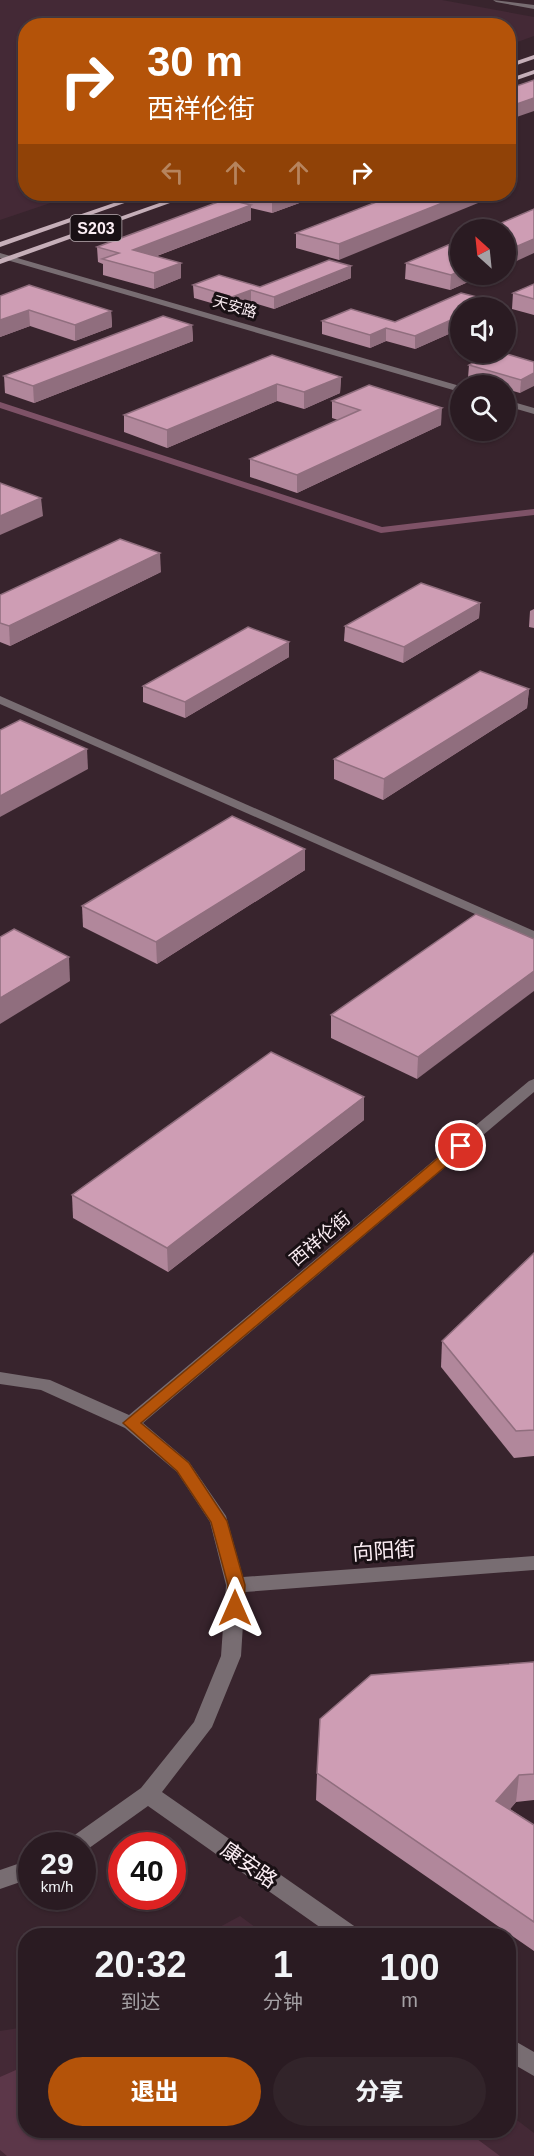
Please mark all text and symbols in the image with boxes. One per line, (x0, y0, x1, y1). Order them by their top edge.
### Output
text: 30 m (147, 38, 243, 85)
icon: right (48, 42, 126, 120)
text: 西祥伦街 (147, 94, 255, 124)
icon: left (156, 156, 189, 189)
icon: ahead (219, 156, 252, 189)
icon: ahead (282, 156, 315, 189)
icon: right (345, 156, 378, 189)
road number: S203 (70, 215, 122, 241)
north arrow (450, 219, 516, 285)
map controls (450, 219, 516, 441)
street label: 天安路 (211, 292, 259, 321)
button: sound (450, 297, 516, 363)
button: search (450, 375, 516, 441)
pin (435, 1120, 486, 1171)
icon: arrive (444, 1129, 477, 1162)
street label: 西祥伦街 (286, 1208, 354, 1270)
street label: 向阳街 (352, 1537, 416, 1564)
position arrow (203, 1576, 267, 1640)
speed limit sign: 40 (108, 1832, 186, 1910)
street label: 康安路 (217, 1837, 282, 1892)
text: 29 (40, 1847, 74, 1880)
text: km/h (41, 1878, 73, 1895)
text: 20:32 (94, 1944, 187, 1985)
text: 1 (273, 1944, 293, 1985)
text: 100 (379, 1947, 440, 1988)
text: m (401, 1989, 418, 2011)
text: 到达 (120, 1991, 160, 2013)
text: 分钟 (263, 1991, 303, 2013)
button: 退出 (48, 2057, 261, 2126)
button: 分享 (273, 2057, 486, 2126)

